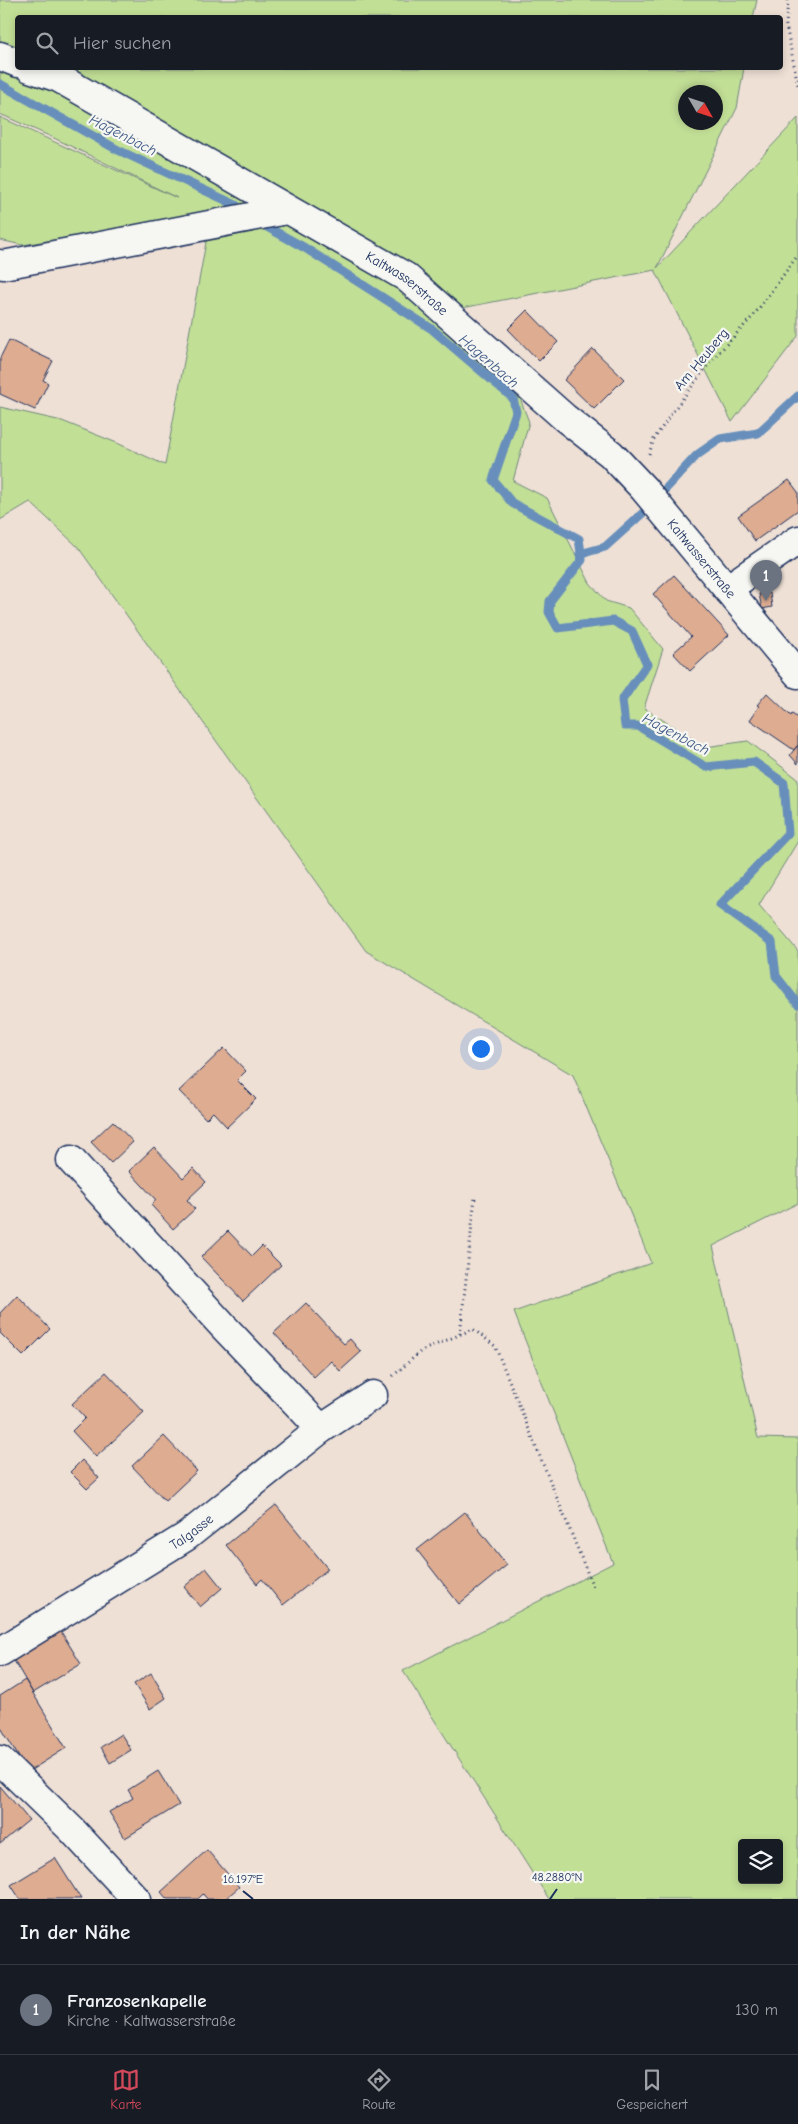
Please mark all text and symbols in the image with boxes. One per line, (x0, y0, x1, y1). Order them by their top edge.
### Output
search box (15, 15, 783, 70)
icon: search (33, 29, 61, 57)
text: Hier suchen (73, 32, 171, 54)
north arrow (678, 85, 723, 130)
water label: Hagenbach (86, 110, 160, 160)
street label: Kaltwasserstraße (363, 248, 451, 319)
street label: Am Heuberg (671, 325, 732, 394)
water label: Hagenbach (455, 330, 523, 392)
street label: Kaltwasserstraße (663, 515, 739, 602)
pin: 1 (750, 560, 782, 601)
water label: Hagenbach (639, 709, 713, 759)
your location (468, 1036, 494, 1062)
street label: Talgasse (167, 1511, 217, 1554)
map controls (738, 1839, 783, 1884)
button: layers (738, 1839, 783, 1884)
text: 48.2880°N (532, 1870, 582, 1884)
text: 16.197°E (223, 1872, 263, 1886)
text: In der Nähe (20, 1920, 130, 1944)
text: Franzosenkapelle (67, 1990, 207, 2012)
text: 1 (33, 2001, 39, 2019)
text: 130 m (735, 2001, 778, 2019)
text: Kirche · Kaltwasserstraße (67, 2012, 236, 2030)
tab: Karte (110, 2066, 142, 2113)
tab: Route (362, 2066, 396, 2113)
tab: Gespeichert (616, 2066, 688, 2113)

